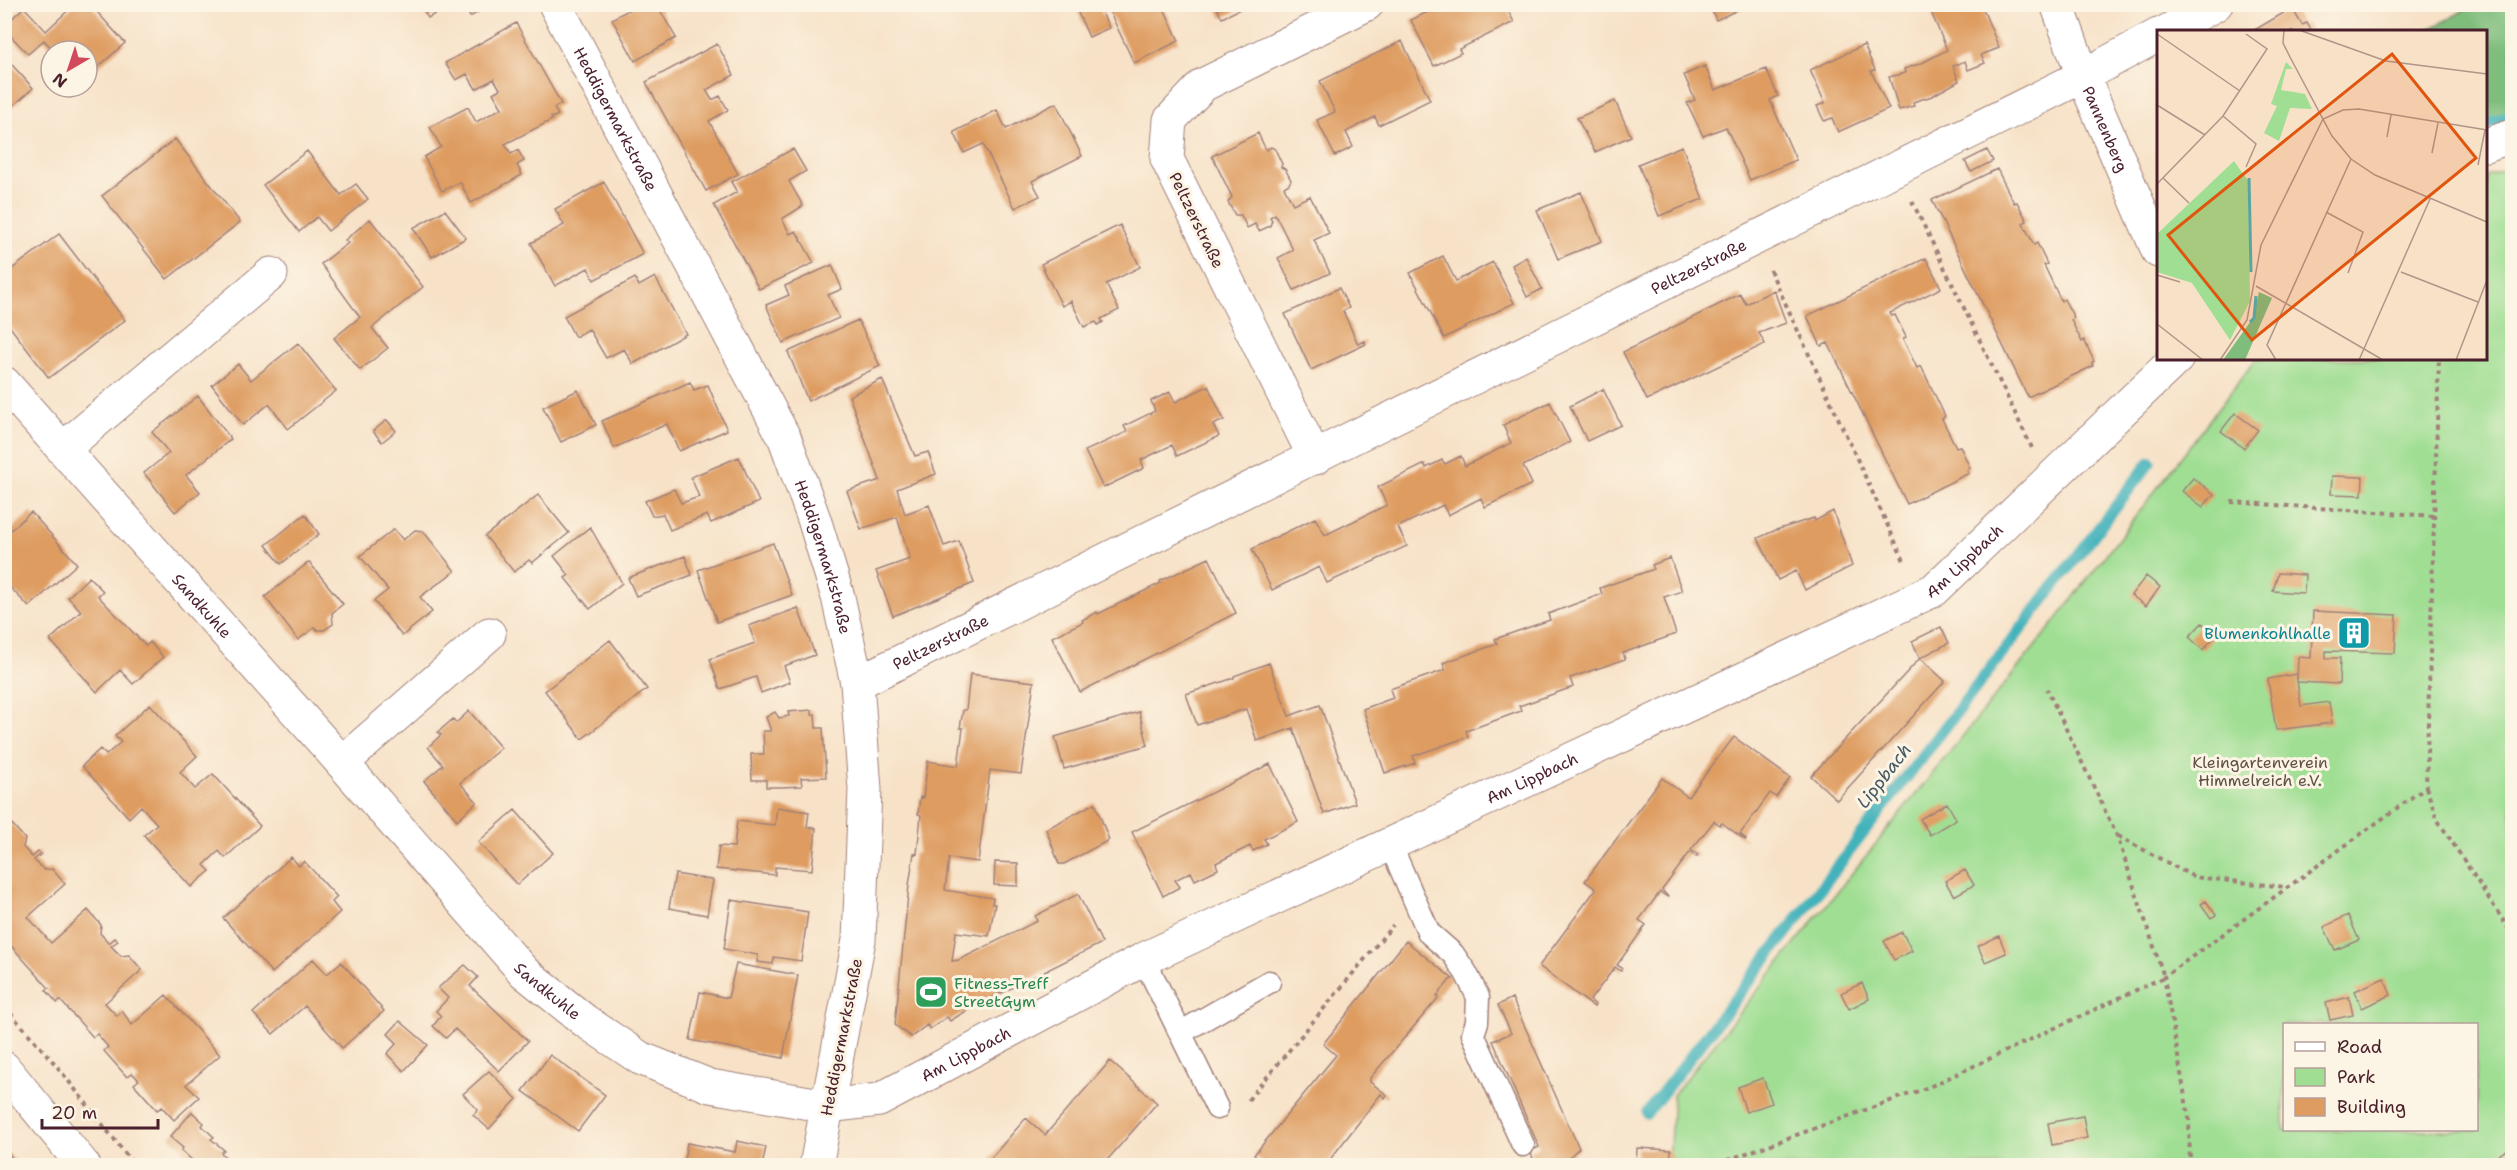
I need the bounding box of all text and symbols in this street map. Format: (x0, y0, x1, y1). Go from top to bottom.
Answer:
inset map (2157, 30, 2487, 360)
north arrow (39, 39, 99, 99)
street label: Heddigermarkstraße (569, 43, 662, 195)
text: N (48, 68, 71, 92)
street label: Pannenberg (2078, 83, 2133, 175)
street label: Peltzerstraße (1164, 169, 1229, 272)
street label: Peltzerstraße (1647, 234, 1750, 299)
street label: Heddigermarkstraße (790, 477, 856, 636)
street label: Am Lippbach (1923, 520, 2008, 603)
street label: Sandkuhle (167, 569, 236, 643)
street label: Peltzerstraße (889, 610, 992, 675)
building icon: Blumenkohlhalle (2336, 615, 2372, 651)
place label: Blumenkohlhalle (2204, 623, 2331, 644)
water label: Lippbach (1851, 738, 1917, 814)
street label: Am Lippbach (1483, 748, 1581, 809)
park label: Kleingartenverein Himmelreich e.V. (2192, 752, 2328, 791)
street label: Heddigermarkstraße (816, 956, 867, 1118)
street label: Sandkuhle (509, 958, 585, 1025)
place label: Fitness-Treff StreetGym (954, 973, 1049, 1012)
sports icon: Fitness-Treff StreetGym (913, 974, 949, 1010)
street label: Am Lippbach (918, 1022, 1015, 1087)
legend (2283, 1023, 2478, 1131)
text: Road (2337, 1035, 2382, 1059)
text: Park (2337, 1065, 2376, 1089)
scale bar (42, 1092, 158, 1130)
text: Building (2337, 1095, 2406, 1119)
text: 20 m (51, 1101, 97, 1125)

